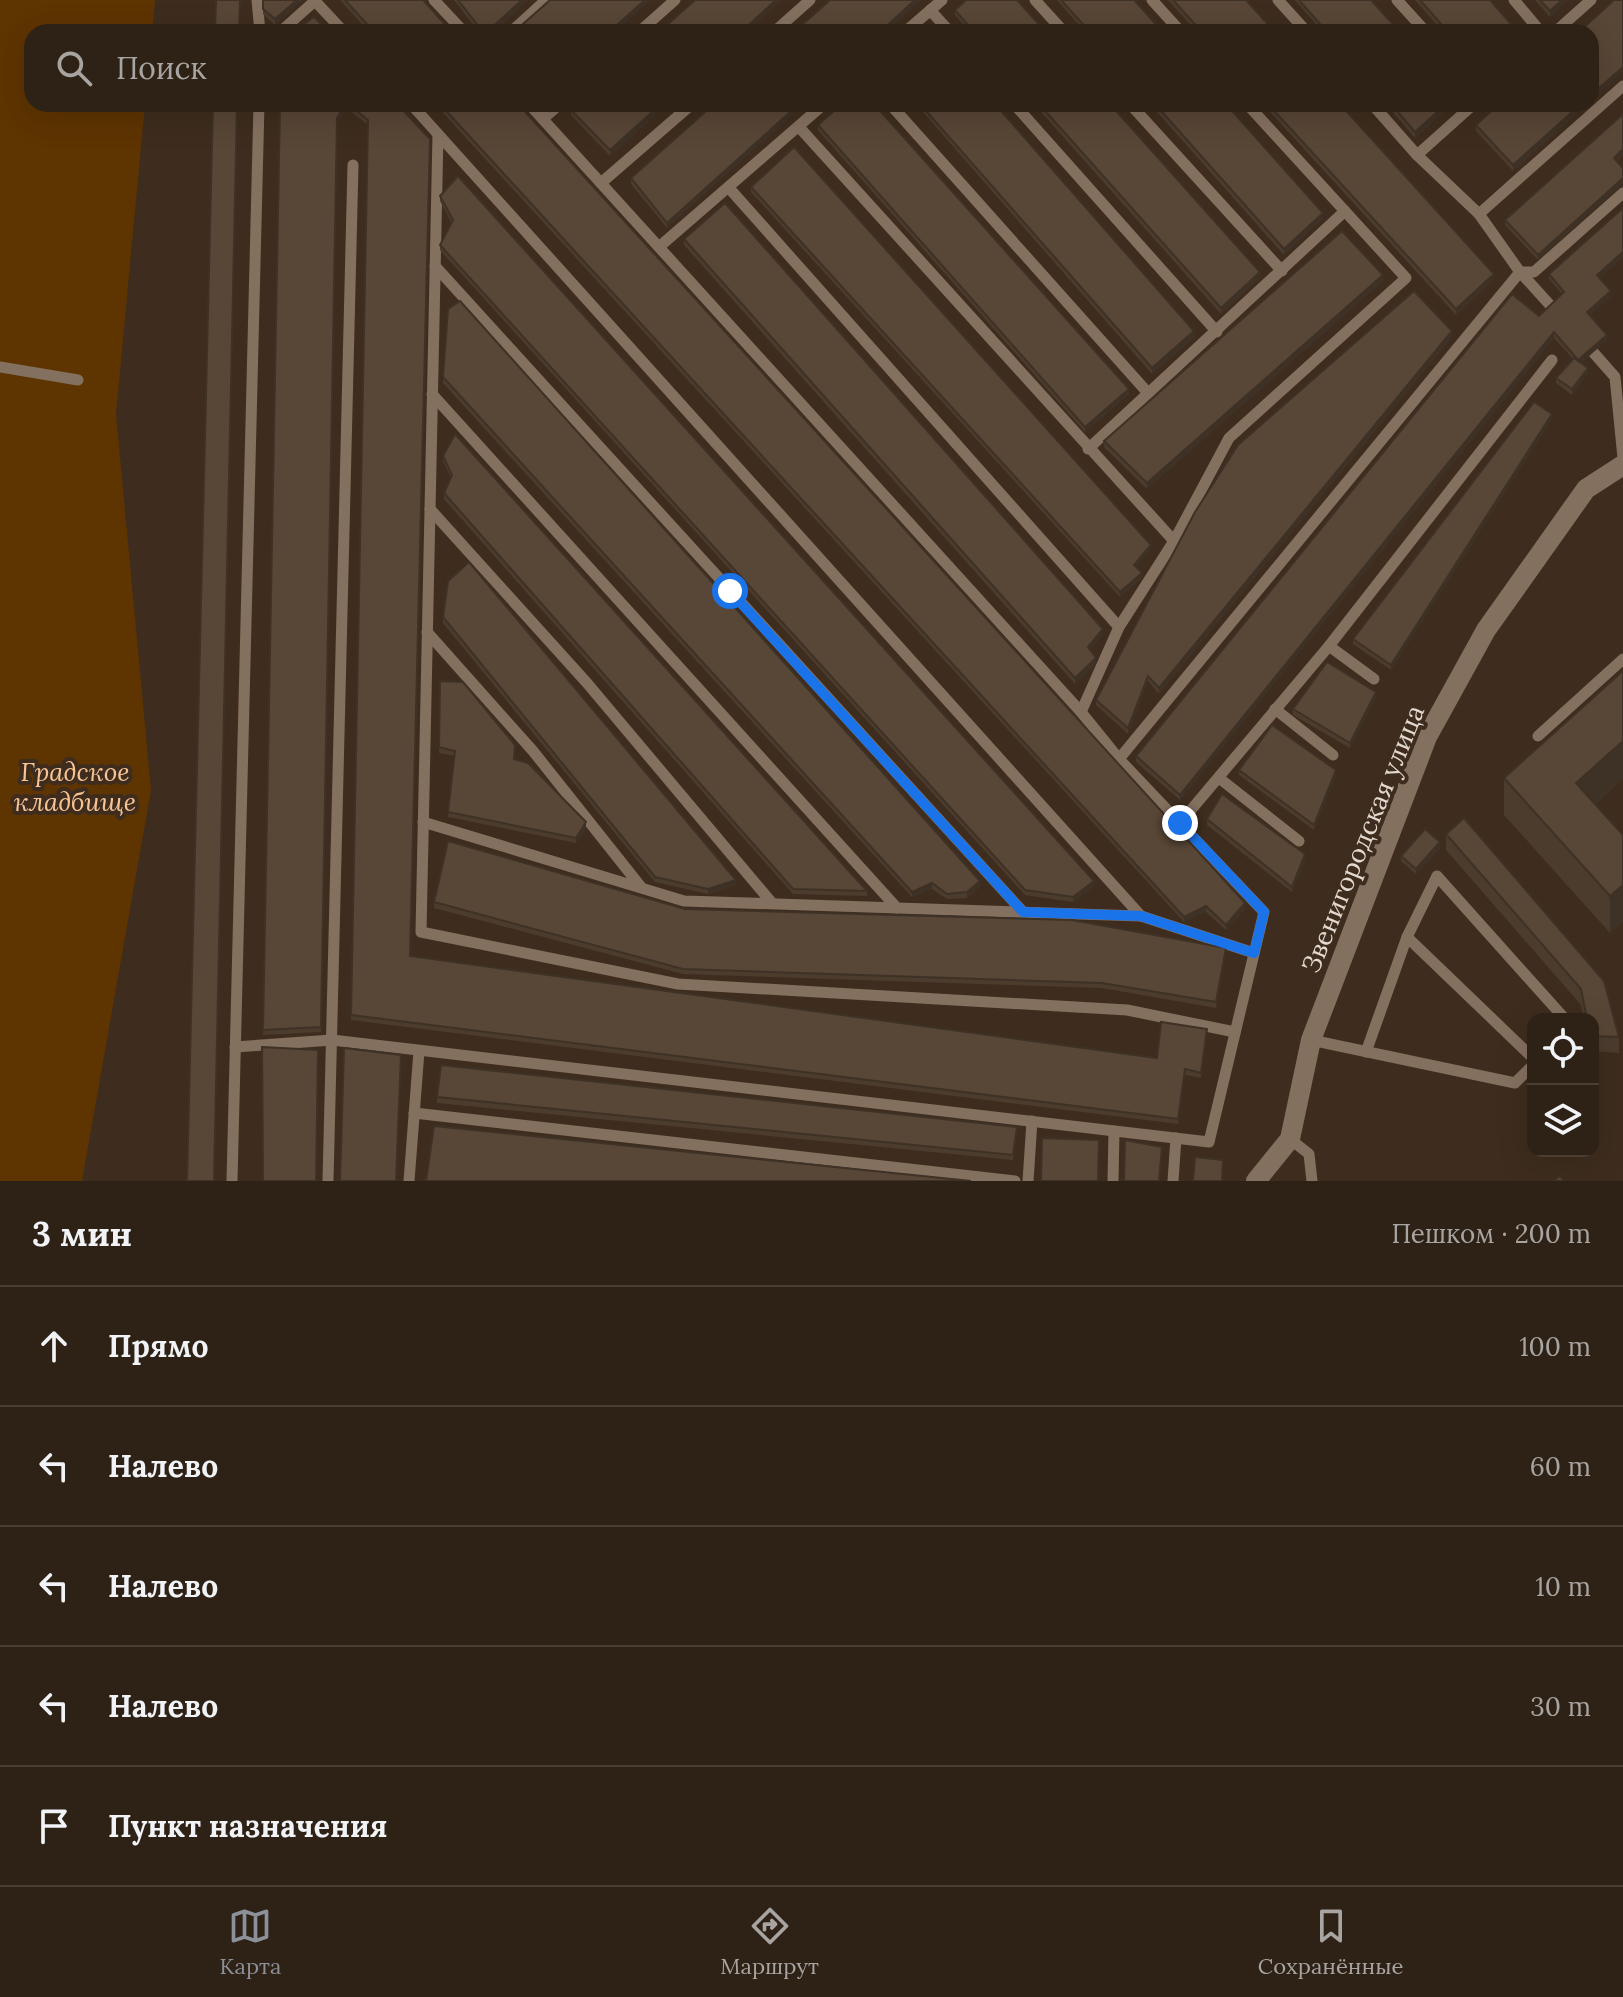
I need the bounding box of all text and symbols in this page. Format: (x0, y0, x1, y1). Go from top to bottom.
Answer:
search box (24, 24, 1599, 112)
icon: search (52, 46, 96, 90)
text: Поиск (116, 49, 207, 87)
route start (712, 573, 748, 609)
street label: Звенигородская улица (1294, 700, 1431, 977)
park label: Градское кладбище (14, 755, 136, 818)
route end (1162, 805, 1198, 841)
map controls (1527, 1013, 1599, 1157)
button: locate (1527, 1013, 1599, 1085)
button: layers (1527, 1085, 1599, 1157)
text: 3 мин (32, 1212, 132, 1255)
text: Пешком · 200 m (1391, 1217, 1591, 1250)
icon: ahead (32, 1324, 76, 1368)
text: Прямо (108, 1327, 209, 1365)
text: 100 m (1519, 1330, 1591, 1363)
icon: left (32, 1444, 76, 1488)
text: Налево (108, 1447, 218, 1485)
text: 60 m (1530, 1450, 1591, 1483)
icon: left (32, 1564, 76, 1608)
text: Налево (108, 1567, 218, 1605)
text: 10 m (1535, 1570, 1591, 1603)
icon: left (32, 1684, 76, 1728)
text: Налево (108, 1687, 218, 1725)
text: 30 m (1530, 1690, 1591, 1723)
icon: arrive (32, 1804, 76, 1848)
text: Пункт назначения (108, 1807, 387, 1845)
tab: Карта (220, 1904, 281, 1980)
tab: Маршрут (720, 1904, 819, 1980)
tab: Сохранённые (1258, 1904, 1403, 1980)

